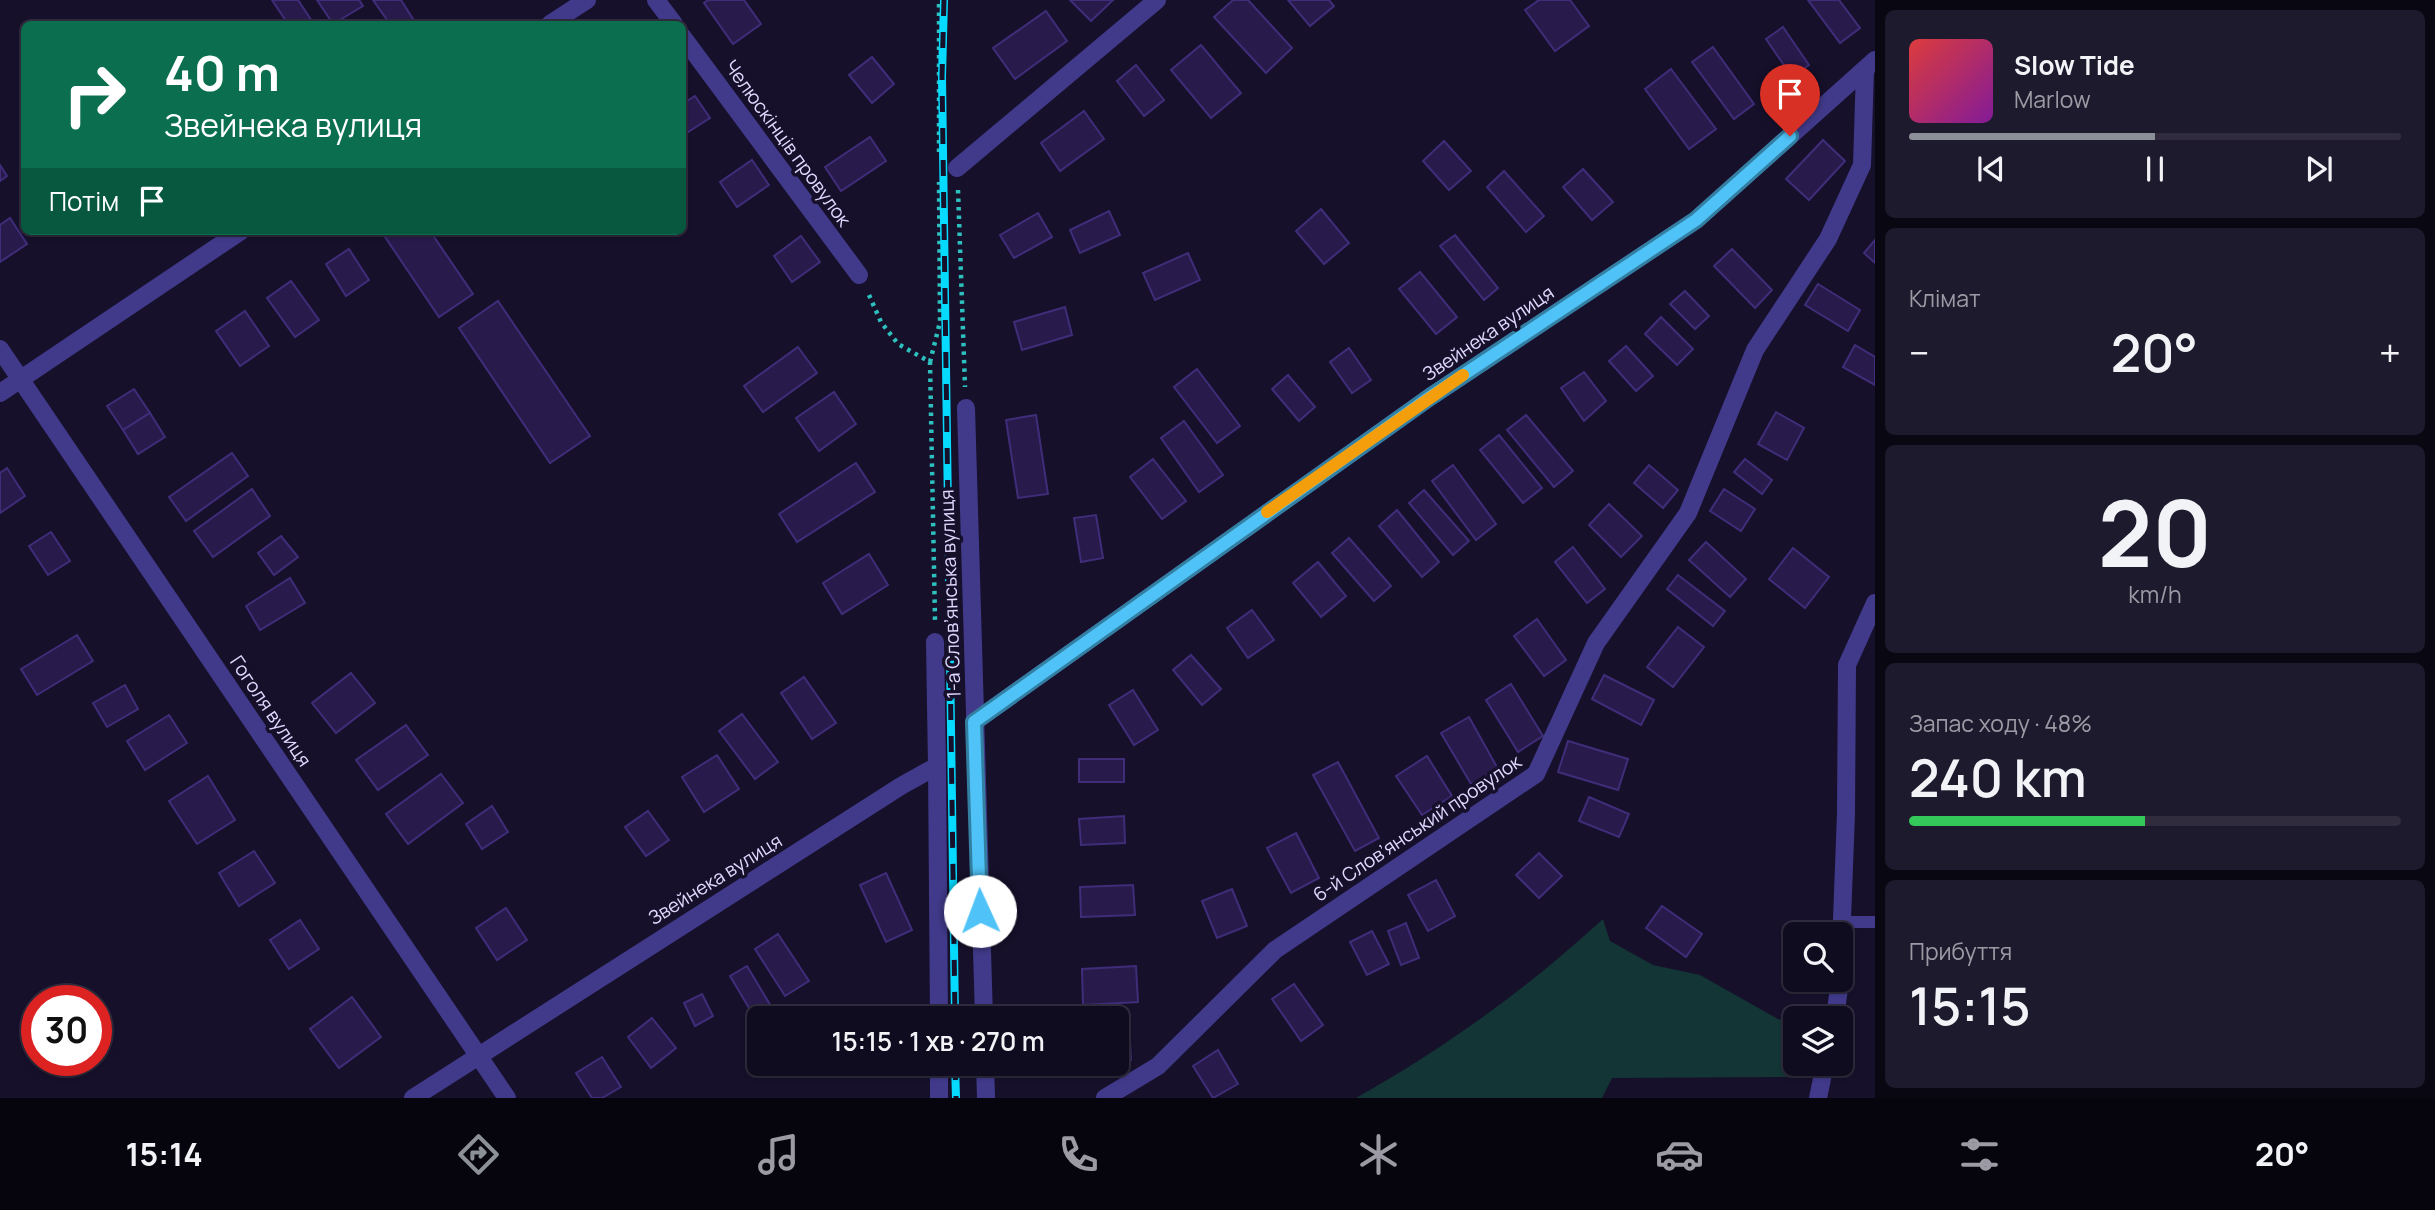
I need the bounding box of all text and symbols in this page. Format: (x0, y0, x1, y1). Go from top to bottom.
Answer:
text: 40 m (164, 39, 280, 106)
text: Slow Tide (2014, 47, 2135, 83)
icon: right (49, 49, 140, 140)
street label: Челюскінців провулок (719, 55, 858, 232)
pin (1760, 64, 1820, 136)
icon: arrive (1771, 75, 1809, 113)
text: Marlow (2014, 83, 2091, 115)
text: Звейнека вулиця (164, 103, 422, 147)
icon: previous (1972, 150, 2010, 188)
icon: pause (2136, 150, 2174, 188)
icon: next (2300, 150, 2338, 188)
icon: arrive (133, 182, 171, 220)
text: Потім (49, 183, 119, 219)
street label: Звейнека вулиця (1417, 279, 1559, 387)
text: Клімат (1909, 282, 1981, 314)
text: 20° (2111, 317, 2198, 388)
text: − (1909, 326, 1930, 378)
text: + (2379, 326, 2401, 378)
text: 20 (2098, 470, 2212, 594)
street label: 1-а Слов’янська вулиця (933, 489, 967, 699)
text: km/h (2128, 578, 2182, 610)
street label: Гоголя вулиця (224, 650, 318, 772)
text: Запас ходу · 48% (1909, 707, 2092, 739)
text: 240 km (1909, 742, 2087, 813)
street label: 6-й Слов’янський провулок (1308, 748, 1527, 908)
street label: Звейнека вулиця (643, 827, 787, 931)
position arrow (943, 874, 1017, 948)
map controls (1783, 922, 1853, 1076)
button: search (1783, 922, 1853, 992)
text: Прибуття (1909, 935, 2012, 967)
text: 15:15 (1909, 970, 2031, 1041)
speed limit sign: 30 (21, 985, 112, 1076)
button: layers (1783, 1006, 1853, 1076)
text: 15:15 · 1 хв · 270 m (831, 1023, 1045, 1059)
icon: directions (454, 1130, 503, 1179)
icon: music (754, 1130, 803, 1179)
icon: phone (1054, 1130, 1103, 1179)
icon: climate (1354, 1130, 1403, 1179)
icon: car (1655, 1130, 1704, 1179)
icon: filters (1955, 1130, 2004, 1179)
text: 15:14 (126, 1132, 203, 1176)
text: 20° (2255, 1132, 2309, 1176)

